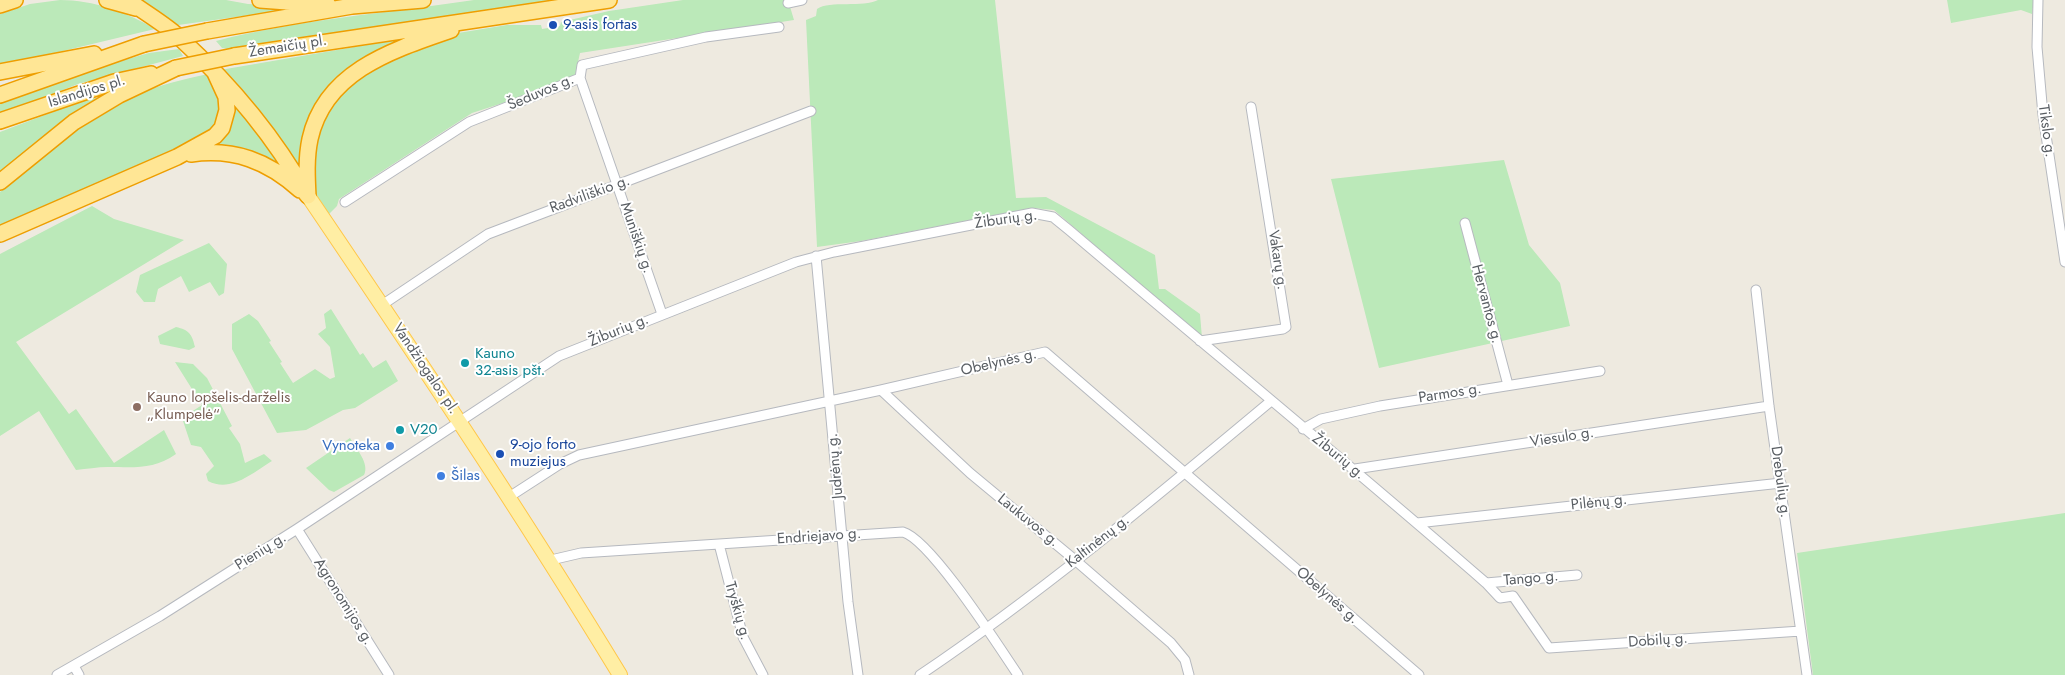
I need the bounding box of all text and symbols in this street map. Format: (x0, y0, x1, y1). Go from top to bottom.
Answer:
place label: 9-asis fortas (563, 16, 637, 34)
marker: 9-asis fortas (547, 19, 559, 31)
street label: Žemaičių pl. (248, 32, 328, 62)
street label: Šeduvos g. (505, 71, 577, 115)
street label: Islandijos pl. (46, 72, 128, 112)
street label: Tikslo g. (2033, 104, 2059, 158)
street label: Radviliškio g. (547, 172, 633, 218)
street label: Muniškių g. (615, 200, 657, 276)
street label: Žiburių g. (974, 207, 1038, 233)
street label: Vakarų g. (1263, 229, 1291, 291)
street label: Hervantos g. (1467, 262, 1505, 346)
street label: Žiburių g. (586, 311, 652, 351)
street label: Vandžiogalos pl. (388, 320, 462, 418)
place label: Kauno 32-asis pšt. (475, 345, 545, 380)
street label: Obelynės g. (959, 346, 1039, 380)
marker: Kauno 32-asis pšt. (459, 357, 471, 369)
street label: Parmos g. (1417, 380, 1483, 408)
place label: Kauno lopšelis-darželis „Klumpelė“ (147, 389, 290, 424)
marker: Kauno lopšelis-darželis „Klumpelė“ (131, 401, 143, 413)
place label: V20 (410, 421, 437, 439)
marker: V20 (394, 424, 406, 436)
street label: Viesulo g. (1529, 424, 1595, 452)
street label: Žiburių g. (1308, 430, 1368, 484)
street label: Judrėnų g. (824, 432, 848, 500)
place label: 9-ojo forto muziejus (510, 436, 576, 471)
place label: Vynoteka (322, 437, 380, 455)
marker: Vynoteka (384, 440, 396, 452)
street label: Drebulių g. (1766, 445, 1794, 519)
marker: 9-ojo forto muziejus (494, 448, 506, 460)
place label: Šilas (451, 467, 480, 485)
marker: Šilas (435, 470, 447, 482)
street label: Laukuvos g. (993, 491, 1063, 551)
street label: Pilėnų g. (1570, 491, 1628, 515)
street label: Kaltinėnų g. (1063, 512, 1133, 572)
street label: Endriejavo g. (776, 525, 862, 549)
street label: Pienių g. (232, 529, 290, 575)
street label: Agronomijos g. (309, 555, 377, 649)
street label: Obelynės g. (1292, 564, 1362, 628)
street label: Tango g. (1503, 568, 1559, 590)
street label: Tryškių g. (720, 580, 754, 642)
street label: Dobilų g. (1628, 630, 1688, 652)

